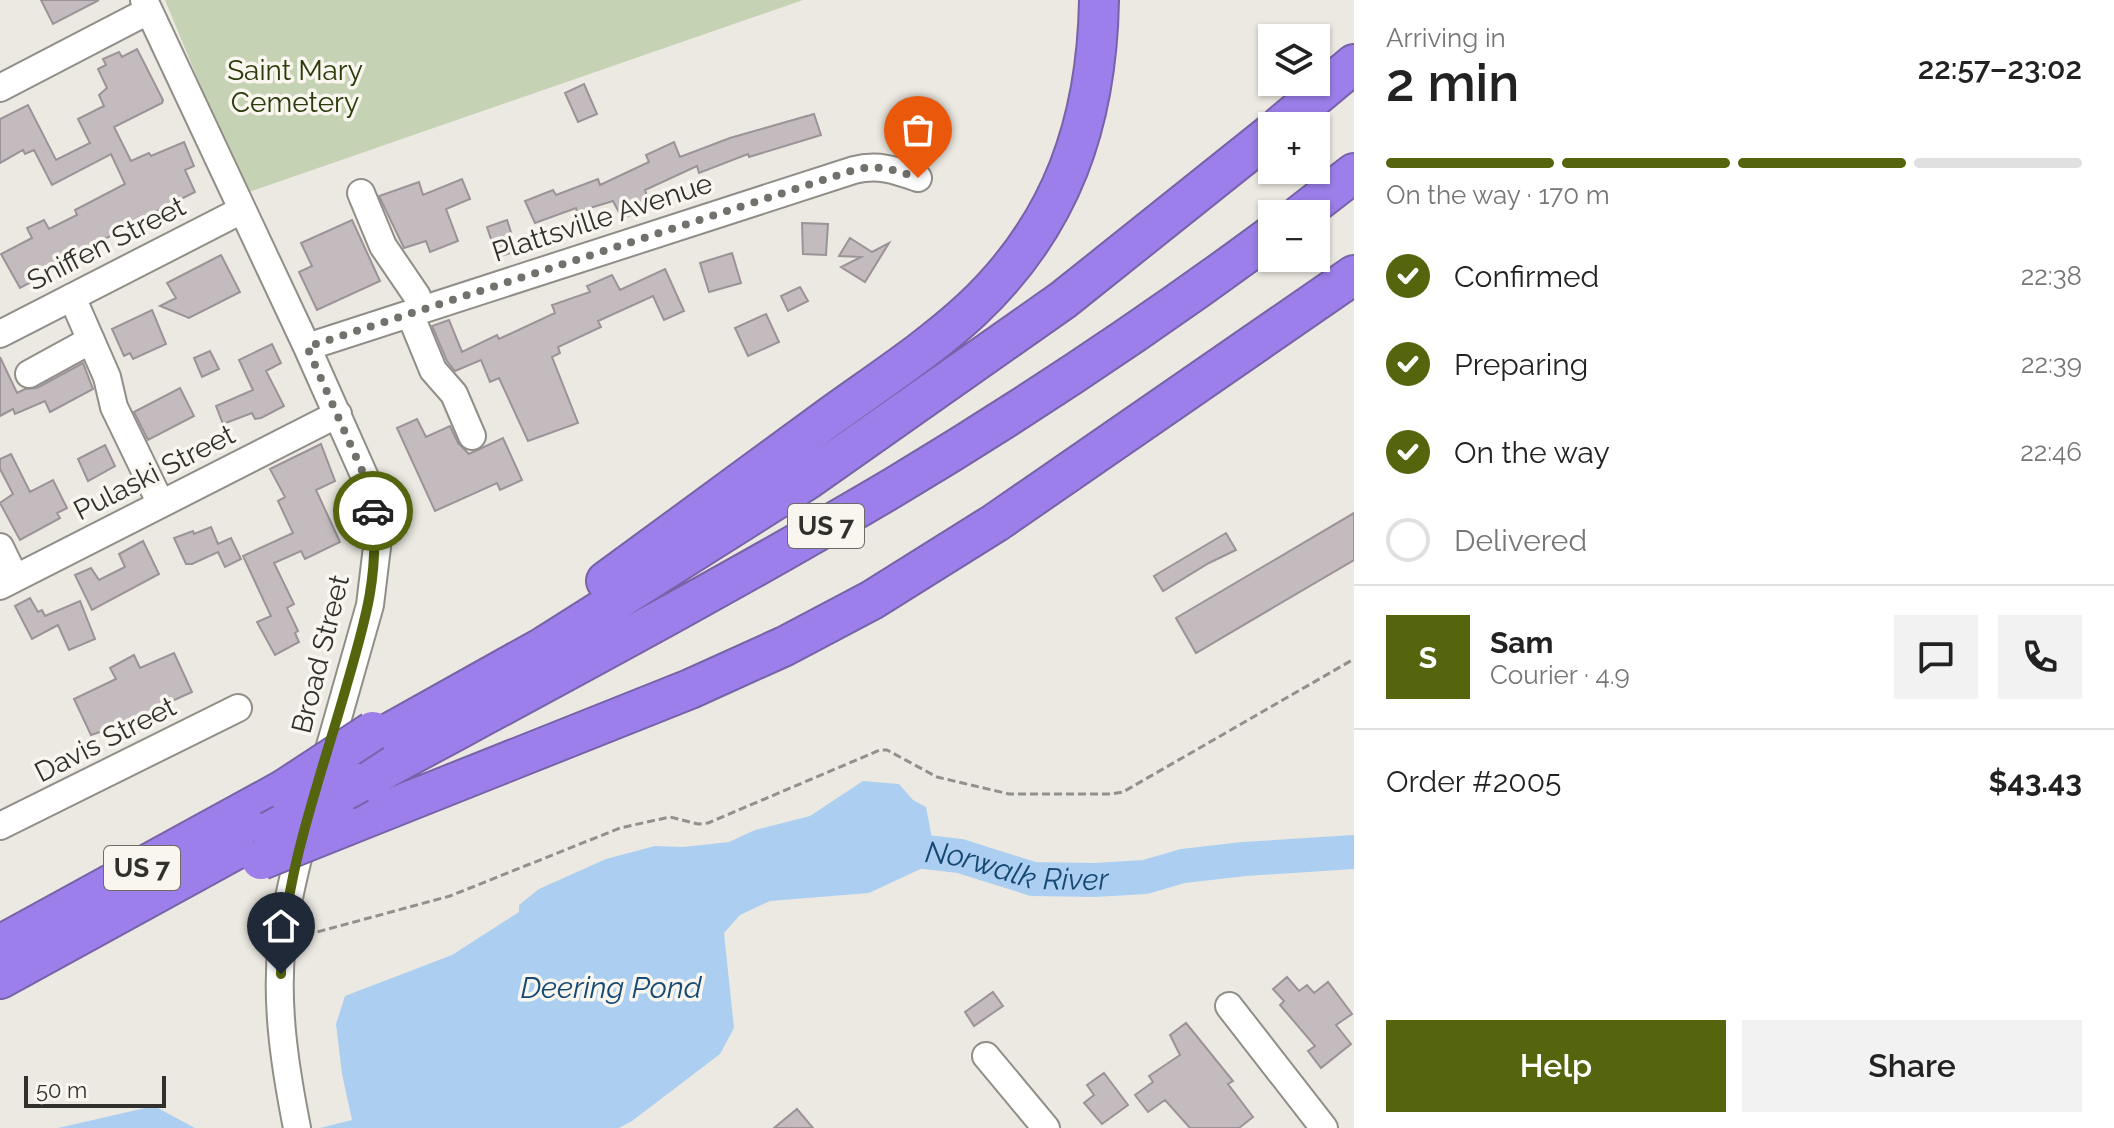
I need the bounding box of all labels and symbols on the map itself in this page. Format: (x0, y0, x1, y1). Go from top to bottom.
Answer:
park label: Saint Mary Cemetery (227, 54, 363, 119)
pin (884, 96, 952, 178)
street label: Plattsville Avenue (488, 166, 716, 269)
street label: Sniffen Street (22, 189, 191, 297)
street label: Pulaski Street (68, 417, 241, 527)
courier (333, 471, 413, 551)
road number: US 7 (788, 504, 864, 548)
street label: Broad Street (285, 571, 356, 737)
street label: Davis Street (29, 689, 182, 789)
water label: Norwalk River (923, 834, 1111, 897)
road number: US 7 (104, 846, 180, 890)
pin (247, 892, 315, 974)
water label: Deering Pond (520, 970, 703, 1005)
scale bar (24, 1072, 166, 1108)

